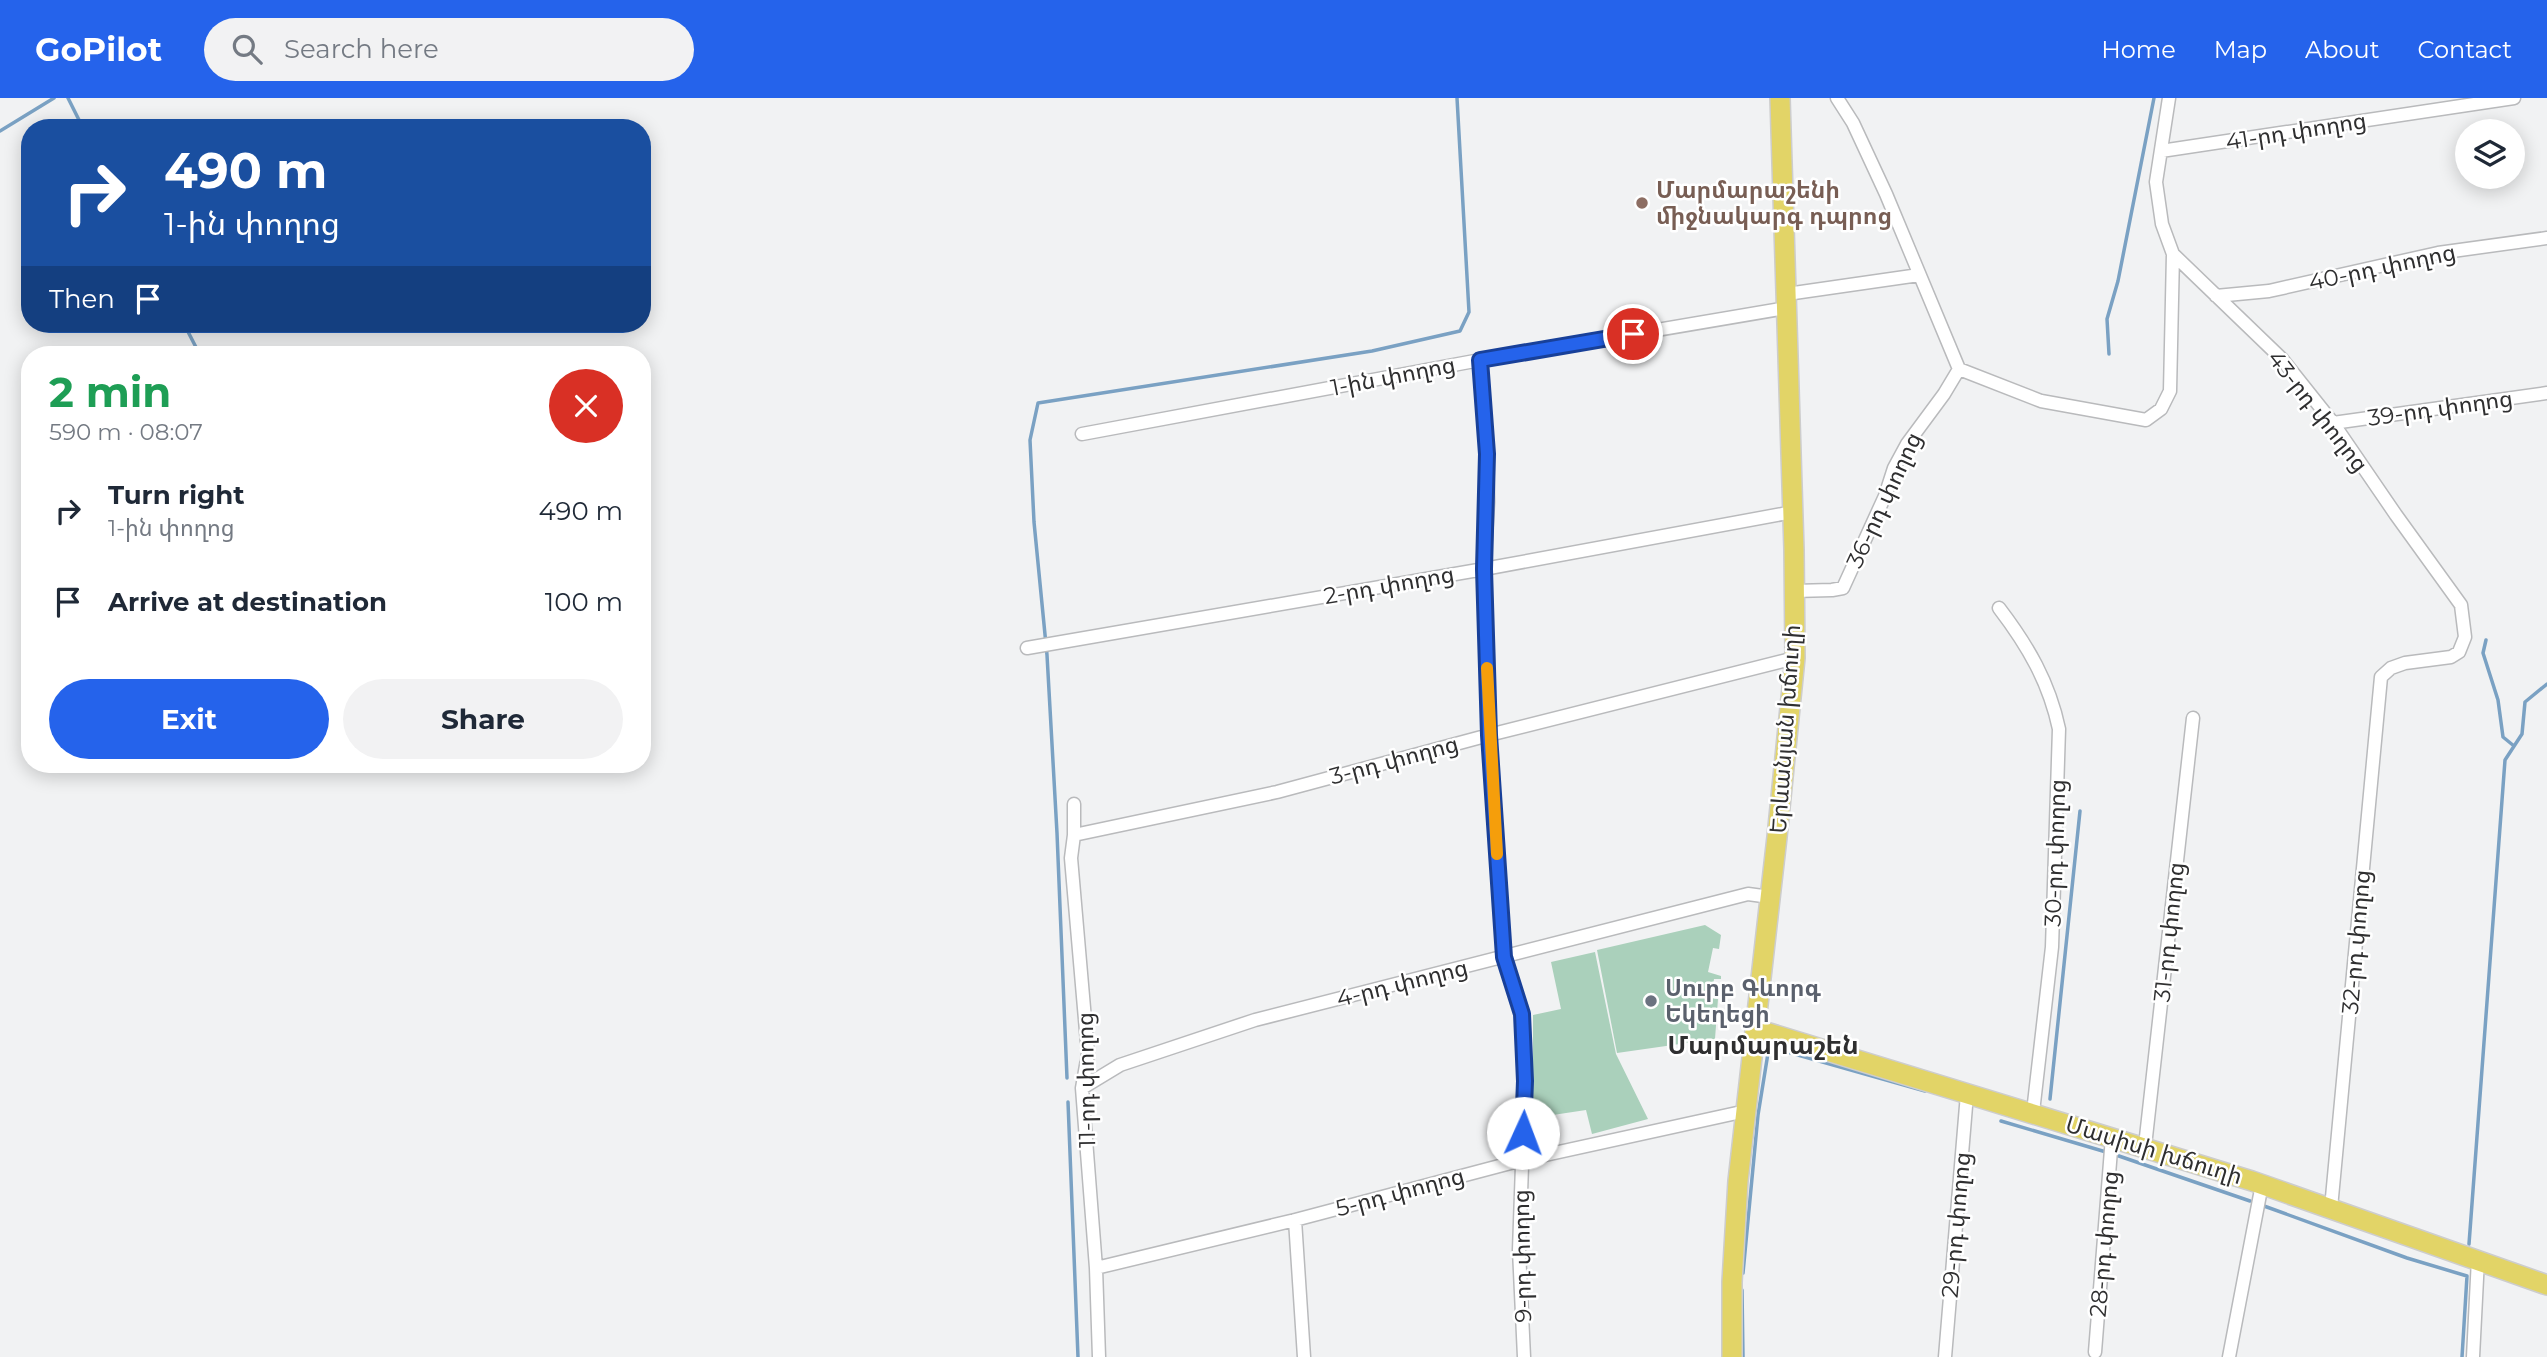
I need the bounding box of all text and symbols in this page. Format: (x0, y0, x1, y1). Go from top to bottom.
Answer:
search box (204, 18, 694, 81)
text: GoPilot (35, 29, 162, 69)
icon: search (228, 30, 266, 68)
text: Search here (284, 33, 439, 65)
text: Home (2101, 35, 2176, 64)
text: Map (2214, 35, 2267, 64)
text: About (2305, 35, 2379, 64)
text: Contact (2417, 35, 2512, 64)
street label: 41-րդ փողոց (2224, 106, 2368, 156)
map controls (2455, 119, 2525, 189)
button: layers (2455, 119, 2525, 189)
text: 490 m (164, 141, 327, 200)
icon: right (49, 147, 140, 238)
place label: Մարմարաշենի միջնակարգ դպրոց (1656, 176, 1892, 230)
marker: Մարմարաշենի միջնակարգ դպրոց (1634, 195, 1650, 211)
text: 1-ին փողոց (164, 204, 340, 243)
street label: 40-րդ փողոց (2306, 238, 2458, 296)
icon: arrive (129, 280, 167, 318)
text: Then (49, 283, 115, 315)
pin (1603, 304, 1663, 364)
icon: arrive (1614, 315, 1652, 353)
street label: 43-րդ փողոց (2262, 344, 2374, 478)
street label: 1-ին փողոց (1328, 350, 1458, 402)
text: 2 min (49, 366, 171, 418)
button: close (549, 369, 623, 443)
street label: 39-րդ փողոց (2366, 384, 2514, 432)
text: 590 m · 08:07 (49, 418, 203, 446)
street label: 36-րդ փողոց (1840, 428, 1928, 572)
text: Turn right (108, 479, 244, 511)
icon: right (49, 492, 87, 530)
text: 490 m (539, 495, 623, 527)
text: 1-ին փողոց (108, 514, 234, 542)
street label: 2-րդ փողոց (1322, 560, 1456, 610)
icon: arrive (49, 583, 87, 621)
text: Arrive at destination (108, 586, 387, 618)
text: 100 m (545, 586, 623, 618)
street label: Երևանյան խճուղի (1764, 624, 1806, 834)
button: Exit (49, 679, 329, 759)
button: Share (343, 679, 623, 759)
street label: 3-րդ փողոց (1327, 729, 1461, 791)
street label: 30-րդ փողոց (2038, 779, 2072, 927)
street label: 31-րդ փողոց (2148, 861, 2190, 1003)
street label: 32-րդ փողոց (2336, 869, 2376, 1015)
street label: 4-րդ փողոց (1333, 953, 1471, 1013)
place label: Սուրբ Գևորգ Եկեղեցի (1665, 974, 1821, 1028)
marker: Սուրբ Գևորգ Եկեղեցի (1643, 993, 1659, 1009)
street label: 11-րդ փողոց (1071, 1012, 1101, 1148)
district label: Մարմարաշեն (1667, 1029, 1859, 1061)
position arrow (1486, 1096, 1560, 1170)
street label: Մասիսի խճուղի (2062, 1110, 2246, 1190)
street label: 29-րդ փողոց (1936, 1151, 1976, 1299)
street label: 5-րդ փողոց (1333, 1161, 1467, 1223)
street label: 28-րդ փողոց (2084, 1170, 2124, 1318)
street label: 9-րդ փողոց (1507, 1189, 1537, 1323)

